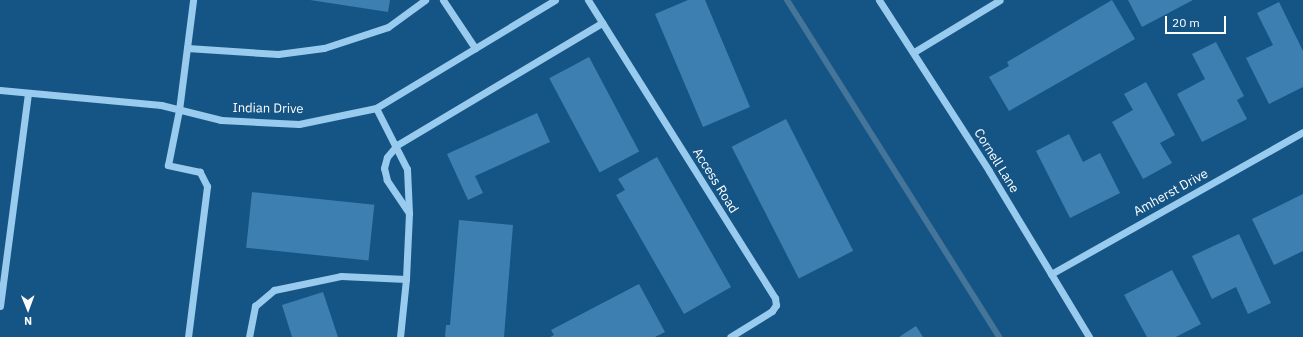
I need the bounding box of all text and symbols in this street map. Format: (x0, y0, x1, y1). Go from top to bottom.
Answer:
scale bar (1167, 8, 1228, 34)
text: 20 m (1172, 15, 1200, 30)
street label: Indian Drive (232, 101, 304, 117)
street label: Cornell Lane (970, 126, 1022, 196)
street label: Access Road (689, 146, 741, 216)
street label: Amherst Drive (1131, 166, 1211, 220)
north arrow (8, 289, 48, 329)
text: N (24, 314, 32, 328)

